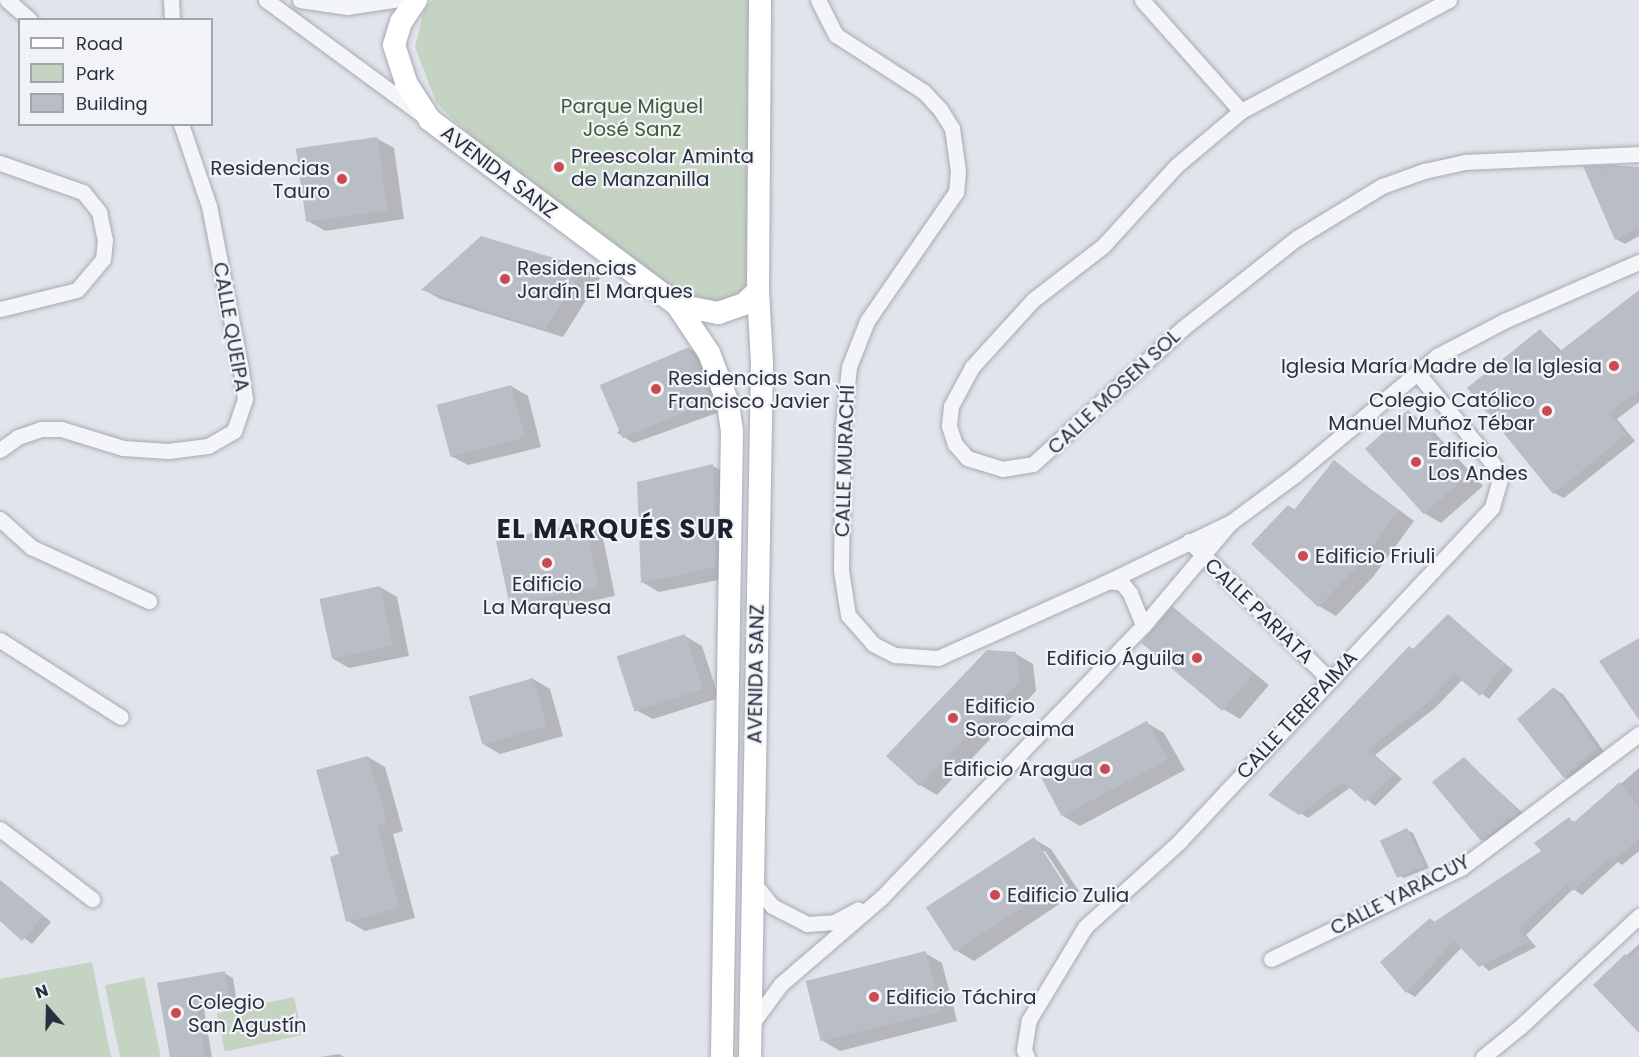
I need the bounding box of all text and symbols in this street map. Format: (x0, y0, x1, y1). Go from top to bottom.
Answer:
legend (18, 18, 213, 126)
text: Road (76, 31, 123, 56)
text: Park (76, 61, 115, 86)
text: Building (76, 91, 148, 116)
park label: Parque Miguel José Sanz (561, 94, 703, 141)
street label: AVENIDA SANZ (436, 120, 562, 224)
place label: Preescolar Aminta de Manzanilla (571, 144, 754, 191)
place label: Residencias Tauro (210, 156, 330, 203)
marker: Preescolar Aminta de Manzanilla (552, 160, 566, 174)
marker: Residencias Tauro (335, 172, 349, 186)
place label: Residencias Jardín El Marques (517, 256, 693, 303)
street label: CALLE QUEIPA (208, 260, 254, 394)
marker: Residencias Jardín El Marques (498, 272, 512, 286)
street label: CALLE MOSEN SOL (1043, 324, 1185, 460)
place label: Iglesia María Madre de la Iglesia (1281, 354, 1602, 378)
marker: Iglesia María Madre de la Iglesia (1607, 359, 1621, 373)
place label: Residencias San Francisco Javier (668, 366, 831, 413)
marker: Residencias San Francisco Javier (649, 382, 663, 396)
street label: CALLE MURACHÍ (830, 384, 860, 538)
place label: Colegio Católico Manuel Muñoz Tébar (1328, 388, 1535, 435)
marker: Colegio Católico Manuel Muñoz Tébar (1540, 404, 1554, 418)
place label: Edificio Los Andes (1428, 438, 1528, 485)
marker: Edificio Los Andes (1409, 455, 1423, 469)
district label: EL MARQUÉS SUR (497, 514, 735, 546)
place label: Edificio Friuli (1315, 544, 1435, 568)
marker: Edificio Friuli (1296, 549, 1310, 563)
street label: CALLE PARIATA (1200, 553, 1318, 669)
marker: Edificio La Marquesa (540, 556, 554, 570)
place label: Edificio La Marquesa (483, 572, 611, 619)
street label: AVENIDA SANZ (743, 604, 769, 744)
place label: Edificio Águila (1046, 646, 1185, 670)
street label: CALLE TEREPAIMA (1232, 646, 1362, 784)
marker: Edificio Águila (1190, 651, 1204, 665)
place label: Edificio Sorocaima (965, 694, 1074, 741)
marker: Edificio Sorocaima (946, 711, 960, 725)
place label: Edificio Aragua (943, 757, 1093, 781)
marker: Edificio Aragua (1098, 762, 1112, 776)
street label: CALLE YARACUY (1326, 850, 1474, 940)
place label: Edificio Zulia (1007, 883, 1129, 907)
marker: Edificio Zulia (988, 888, 1002, 902)
north arrow (18, 979, 78, 1039)
text: N (32, 979, 51, 1004)
place label: Edificio Táchira (886, 985, 1037, 1009)
place label: Colegio San Agustín (188, 990, 307, 1037)
marker: Edificio Táchira (867, 990, 881, 1004)
marker: Colegio San Agustín (169, 1006, 183, 1020)

